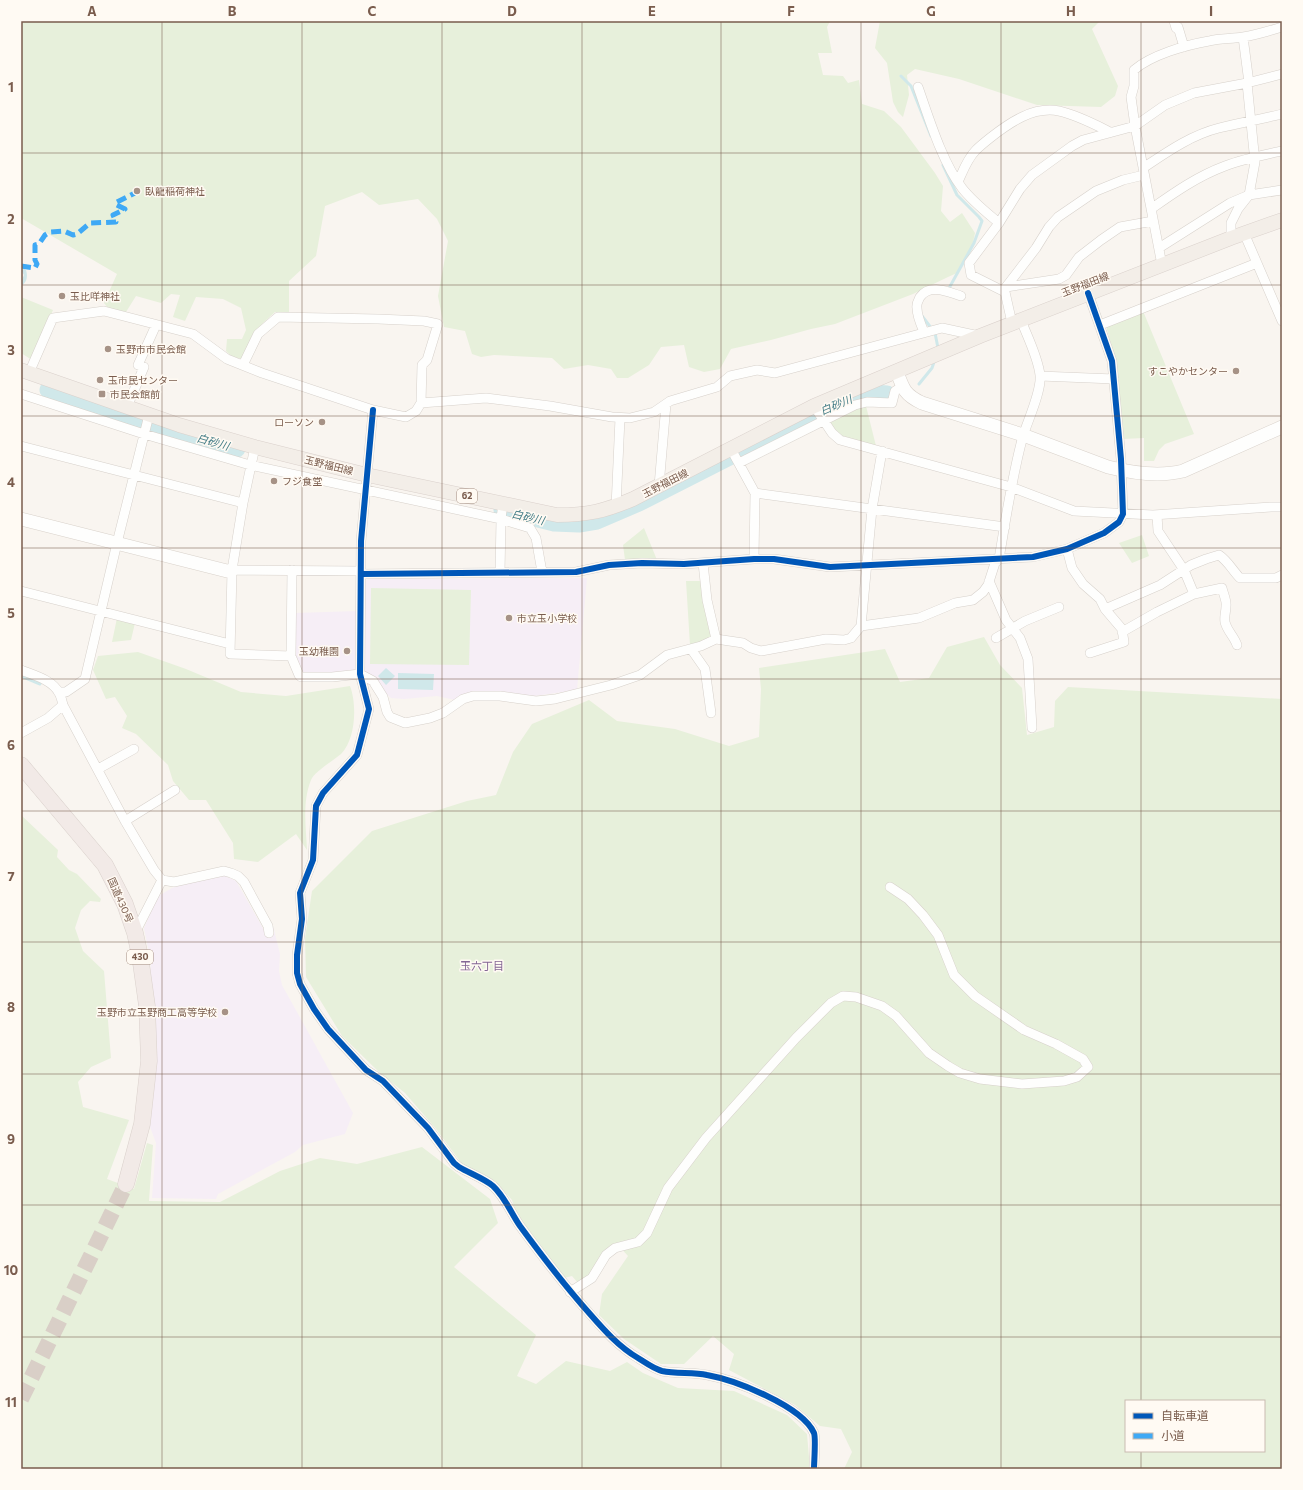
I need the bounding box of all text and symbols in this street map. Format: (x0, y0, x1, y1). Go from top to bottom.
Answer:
text: A (87, 3, 97, 19)
text: B (228, 3, 237, 19)
text: C (368, 3, 377, 19)
text: D (507, 3, 517, 19)
text: E (648, 3, 656, 19)
text: F (787, 3, 795, 19)
text: G (926, 3, 936, 19)
text: H (1066, 3, 1076, 19)
text: I (1209, 3, 1213, 19)
text: 1 (8, 79, 14, 95)
place label: 臥龍稲荷神社 (145, 185, 205, 197)
marker: 臥龍稲荷神社 (132, 186, 142, 196)
text: 2 (7, 211, 15, 227)
street label: 玉野福田線 (1060, 269, 1110, 299)
place label: 玉比咩神社 (70, 290, 120, 302)
marker: 玉比咩神社 (57, 291, 67, 301)
text: 3 (7, 342, 15, 358)
place label: 玉野市市民会館 (116, 343, 186, 355)
marker: 玉野市市民会館 (103, 344, 113, 354)
place label: すこやかセンター (1148, 365, 1228, 377)
marker: すこやかセンター (1231, 366, 1241, 376)
place label: 玉市民センター (108, 374, 178, 386)
marker: 玉市民センター (95, 375, 105, 385)
place label: 市民会館前 (110, 388, 160, 400)
marker: 市民会館前 (97, 389, 107, 399)
water label: 白砂川 (818, 392, 854, 417)
place label: ローソン (274, 416, 314, 428)
marker: ローソン (317, 417, 327, 427)
water label: 白砂川 (195, 431, 232, 453)
street label: 玉野福田線 (303, 453, 355, 477)
street label: 玉野福田線 (640, 466, 690, 500)
text: 4 (7, 474, 15, 490)
place label: フジ食堂 (282, 475, 322, 487)
marker: フジ食堂 (269, 476, 279, 486)
road number: 62 (457, 489, 477, 503)
water label: 白砂川 (511, 506, 547, 527)
text: 5 (7, 605, 15, 621)
place label: 市立玉小学校 (517, 612, 577, 624)
marker: 市立玉小学校 (504, 613, 514, 623)
place label: 玉幼稚園 (299, 645, 339, 657)
marker: 玉幼稚園 (342, 646, 352, 656)
text: 6 (7, 737, 15, 753)
text: 7 (7, 868, 15, 884)
street label: 国道430号 (106, 876, 136, 924)
road number: 430 (127, 950, 153, 964)
district label: 玉六丁目 (460, 959, 504, 972)
text: 8 (7, 999, 15, 1015)
place label: 玉野市立玉野商工高等学校 (97, 1006, 217, 1018)
marker: 玉野市立玉野商工高等学校 (220, 1007, 230, 1017)
text: 9 (7, 1131, 15, 1147)
text: 10 (4, 1262, 19, 1278)
text: 11 (5, 1394, 17, 1410)
legend (1125, 1400, 1265, 1452)
text: 自転車道 (1161, 1408, 1209, 1422)
text: 小道 (1161, 1428, 1185, 1442)

